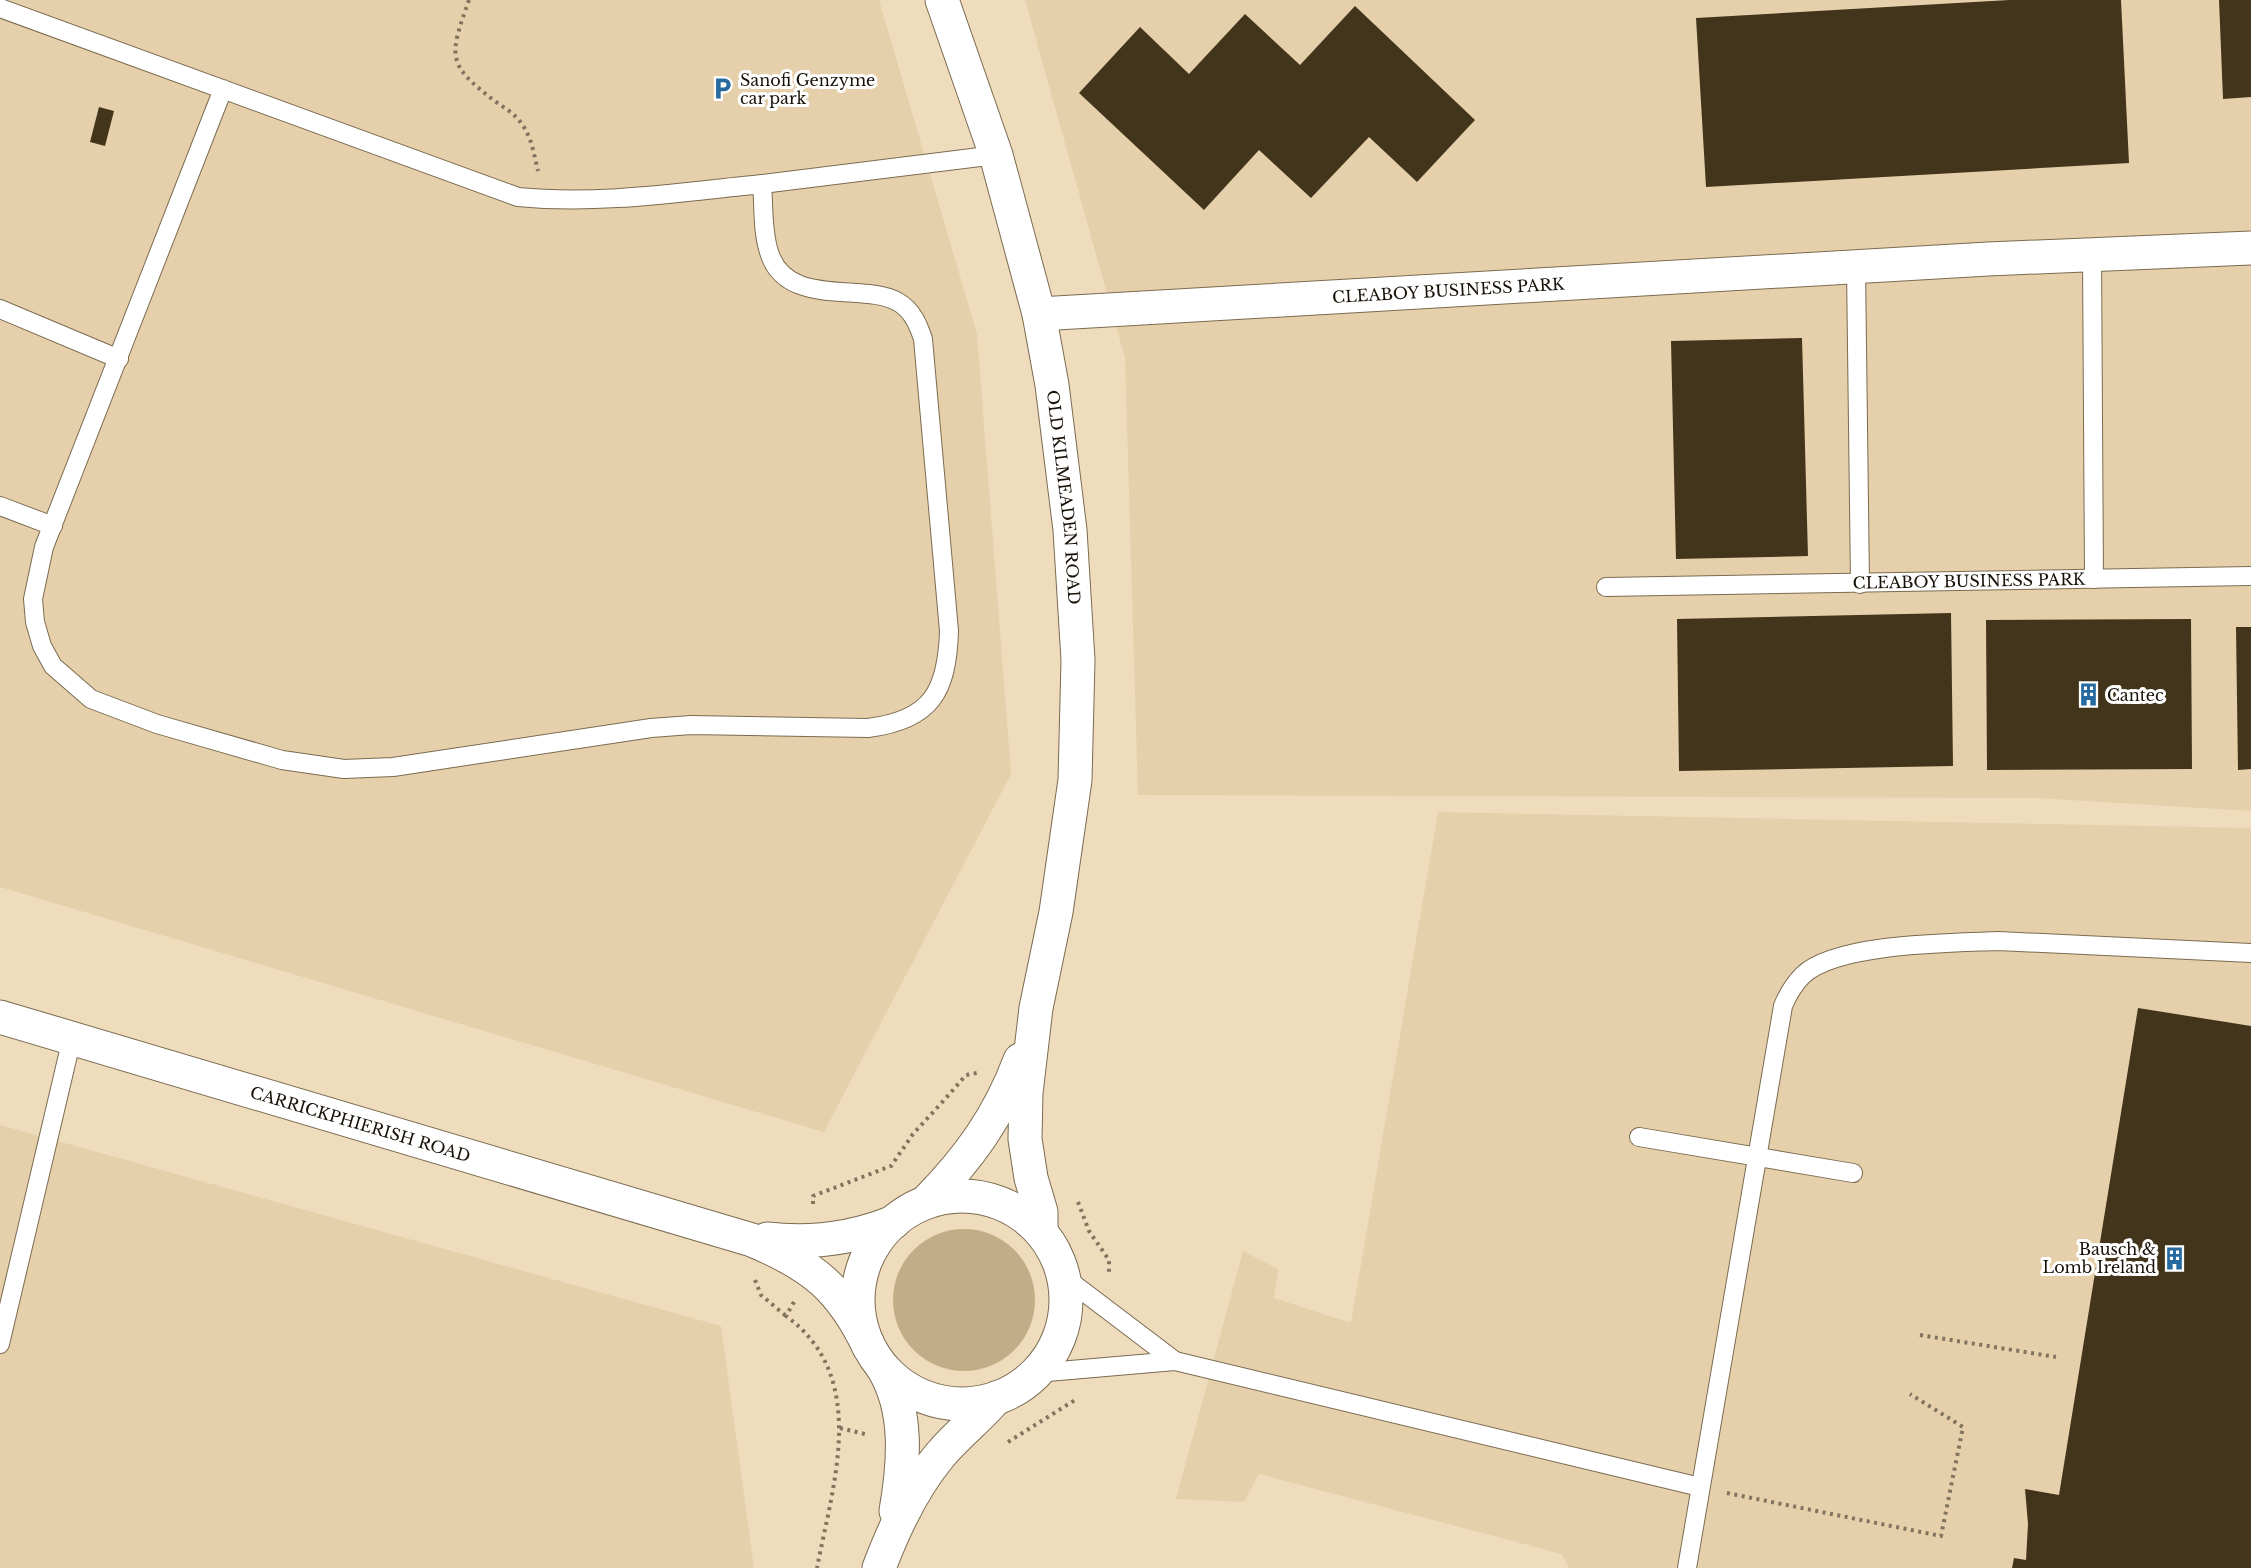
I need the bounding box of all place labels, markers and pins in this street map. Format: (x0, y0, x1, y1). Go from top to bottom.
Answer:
place label: Sanofi Genzyme car park (740, 70, 875, 108)
parking icon: Sanofi Genzyme car park (709, 76, 735, 102)
building icon: Cantec (2076, 682, 2102, 708)
place label: Cantec (2107, 685, 2164, 705)
place label: Bausch & Lomb Ireland (2043, 1239, 2156, 1277)
building icon: Bausch & Lomb Ireland (2161, 1245, 2187, 1271)

